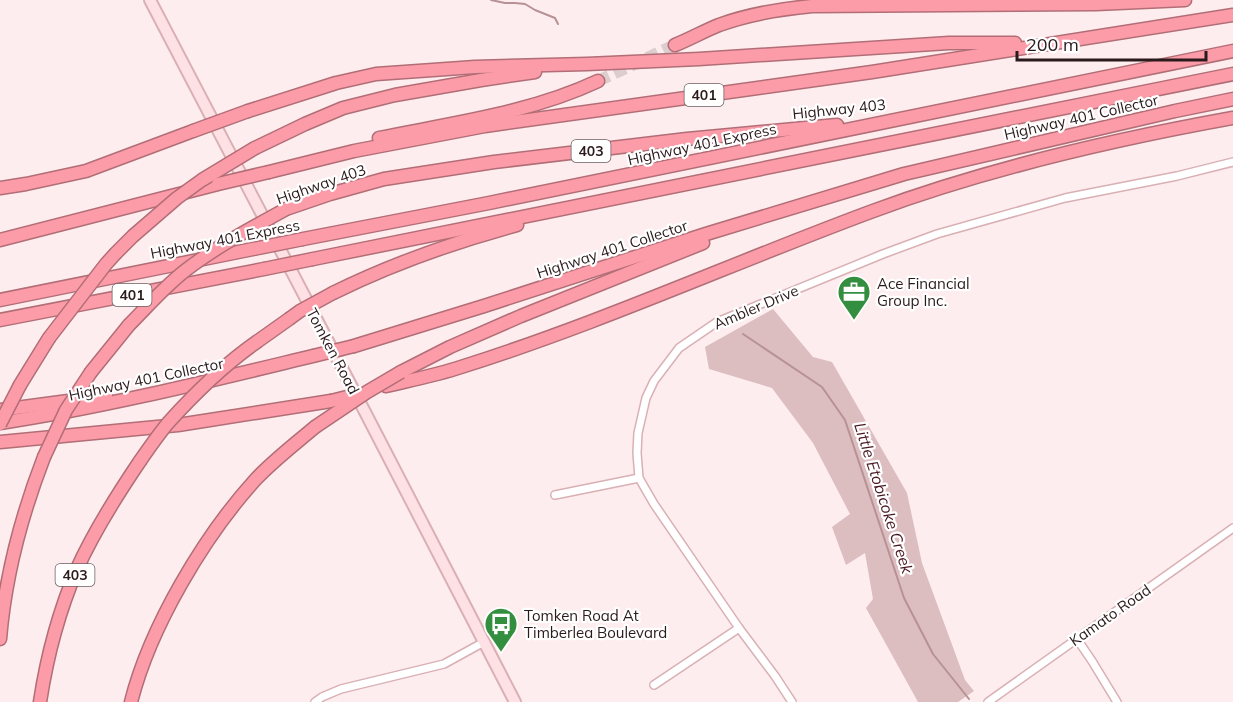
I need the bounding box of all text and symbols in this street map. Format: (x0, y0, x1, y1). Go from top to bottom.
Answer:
scale bar (1017, 24, 1206, 62)
text: 200 m (1026, 33, 1079, 56)
road number: 401 (684, 84, 724, 106)
street label: Highway 401 Collector (1002, 90, 1160, 144)
street label: Highway 403 (792, 95, 886, 123)
street label: Highway 401 Express (626, 119, 778, 169)
road number: 403 (572, 140, 610, 162)
street label: Highway 403 (274, 160, 368, 208)
street label: Highway 401 Express (149, 215, 301, 263)
street label: Highway 401 Collector (534, 215, 690, 282)
office icon: Ace Financial Group Inc. (836, 274, 872, 321)
place label: Ace Financial Group Inc. (877, 274, 969, 310)
street label: Ambler Drive (711, 281, 801, 333)
road number: 401 (112, 284, 152, 306)
street label: Tomken Road (302, 305, 364, 397)
street label: Highway 401 Collector (67, 353, 226, 405)
water label: Little Etobicoke Creek (850, 420, 918, 577)
road number: 403 (56, 564, 94, 586)
street label: Kamato Road (1066, 580, 1154, 650)
bus stop icon: Tomken Road At Timberlea Boulevard (483, 606, 519, 653)
place label: Tomken Road At Timberlea Boulevard (524, 606, 667, 642)

